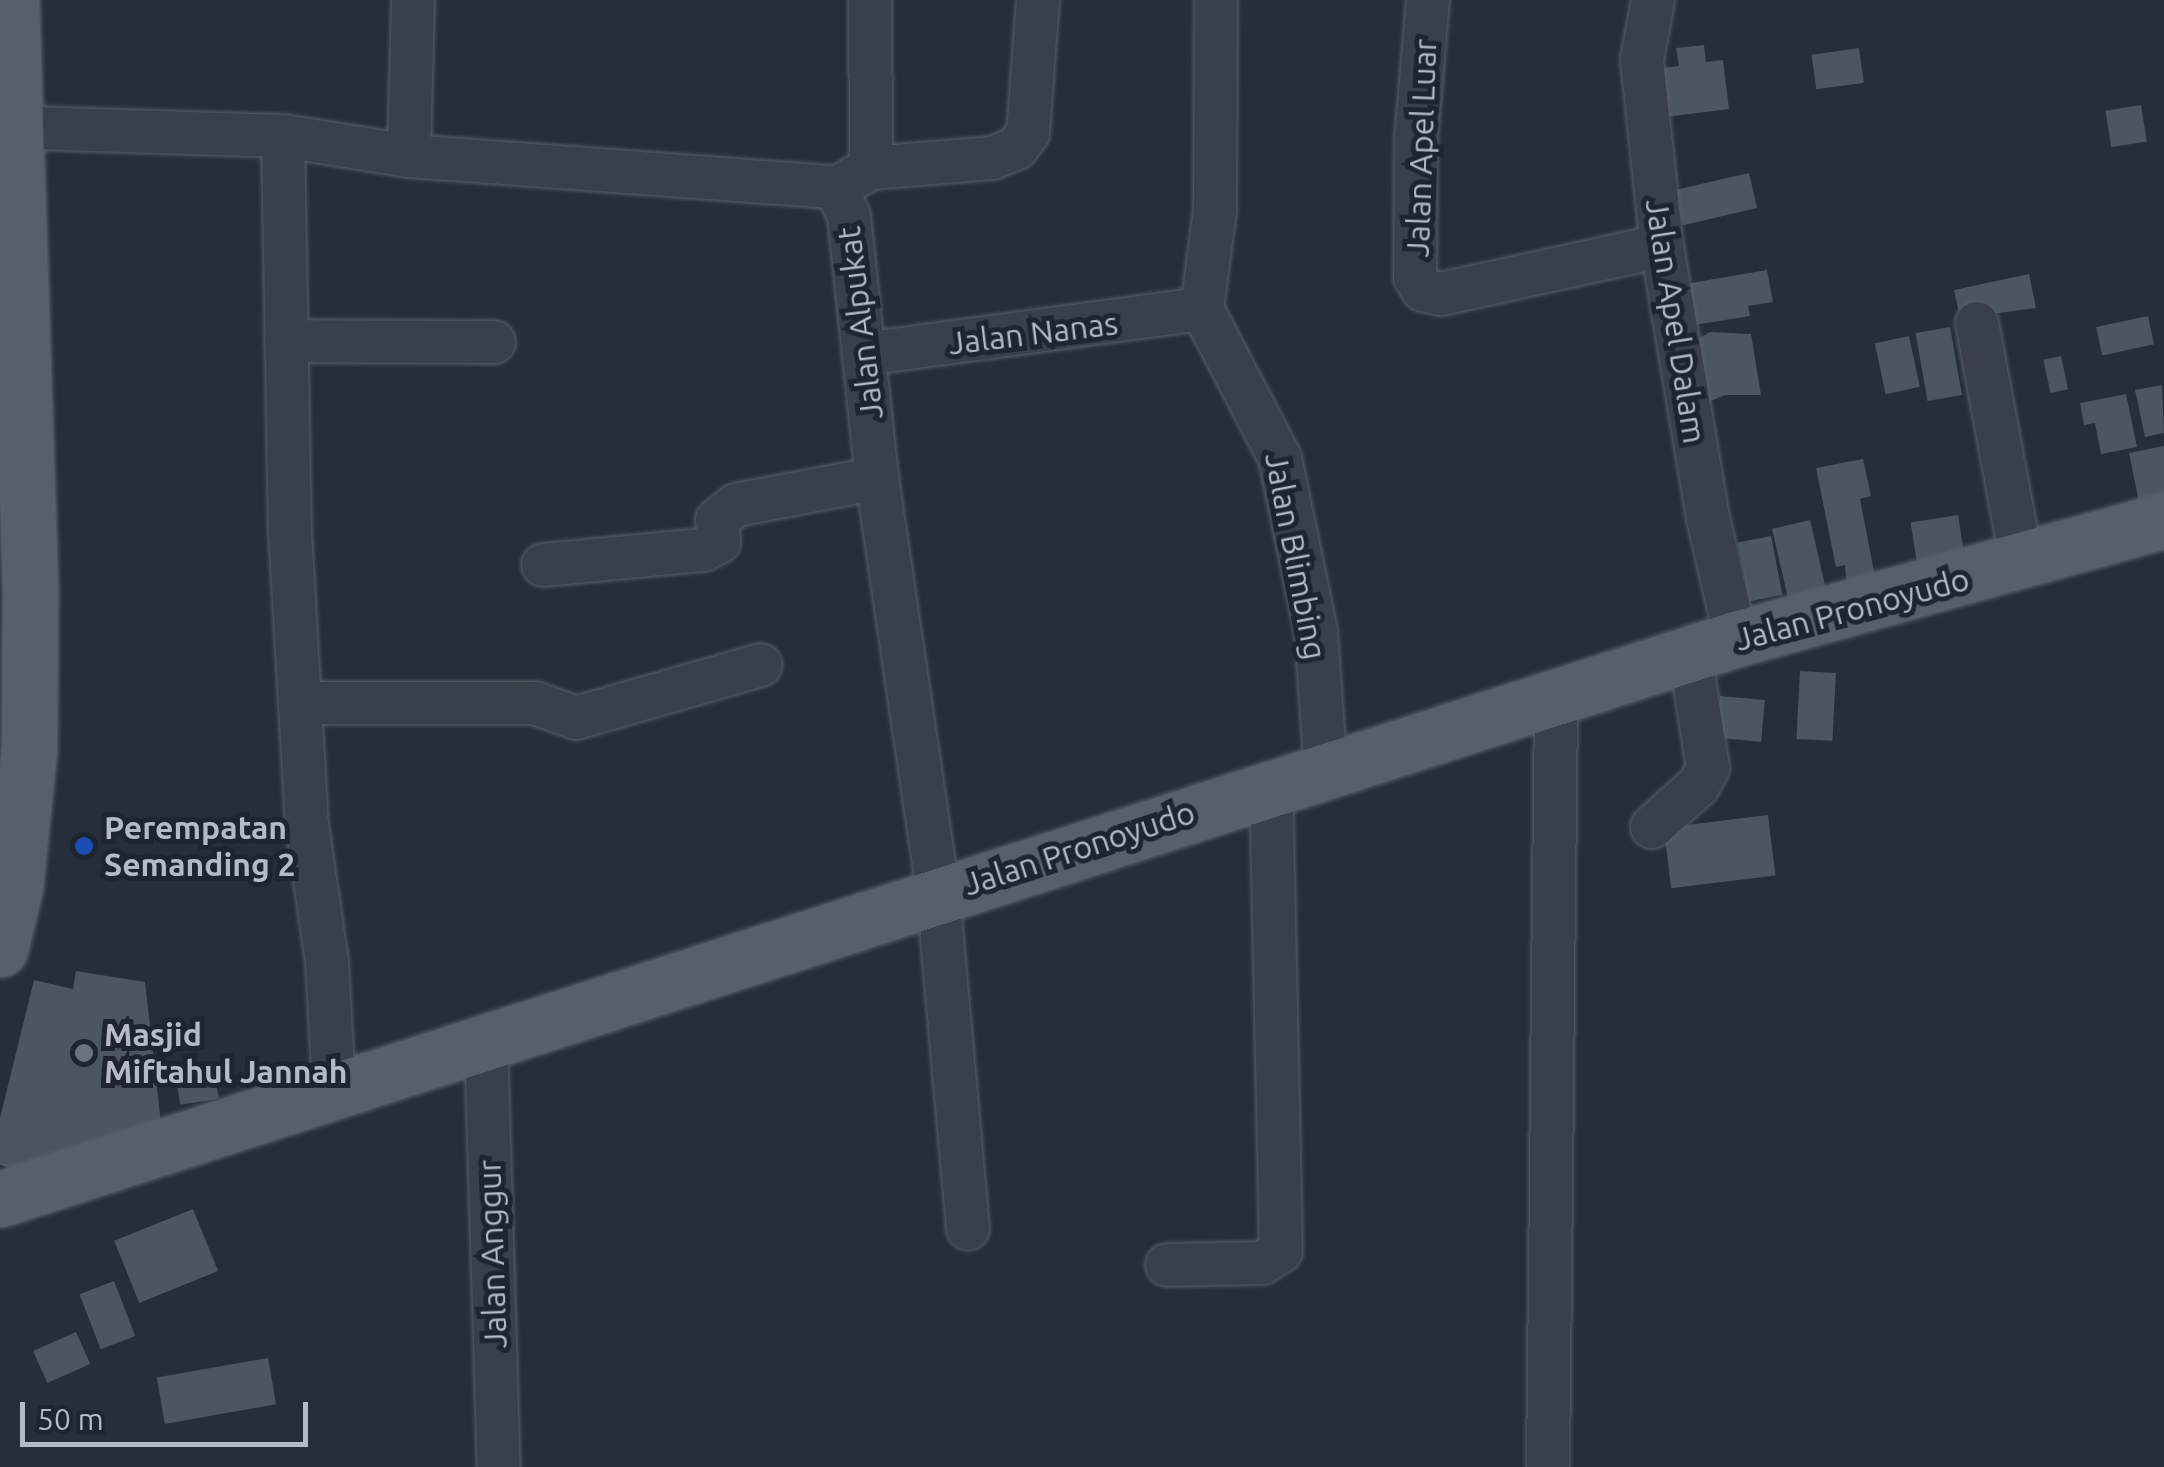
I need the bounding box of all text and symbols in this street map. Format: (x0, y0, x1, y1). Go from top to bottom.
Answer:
street label: Jalan Apel Luar (1398, 38, 1444, 258)
street label: Jalan Apel Dalam (1638, 196, 1714, 446)
street label: Jalan Alpukat (829, 224, 891, 422)
street label: Jalan Nanas (946, 304, 1120, 362)
street label: Jalan Blimbing (1257, 449, 1335, 663)
street label: Jalan Pronoyudo (1731, 559, 1973, 659)
street label: Jalan Pronoyudo (959, 793, 1199, 903)
place label: Perempatan Semanding 2 (104, 809, 296, 884)
marker: Perempatan Semanding 2 (73, 835, 95, 857)
place label: Masjid Miftahul Jannah (104, 1016, 348, 1091)
marker: Masjid Miftahul Jannah (73, 1042, 95, 1064)
street label: Jalan Anggur (470, 1159, 514, 1349)
scale bar (25, 1382, 312, 1444)
text: 50 m (37, 1402, 104, 1436)

